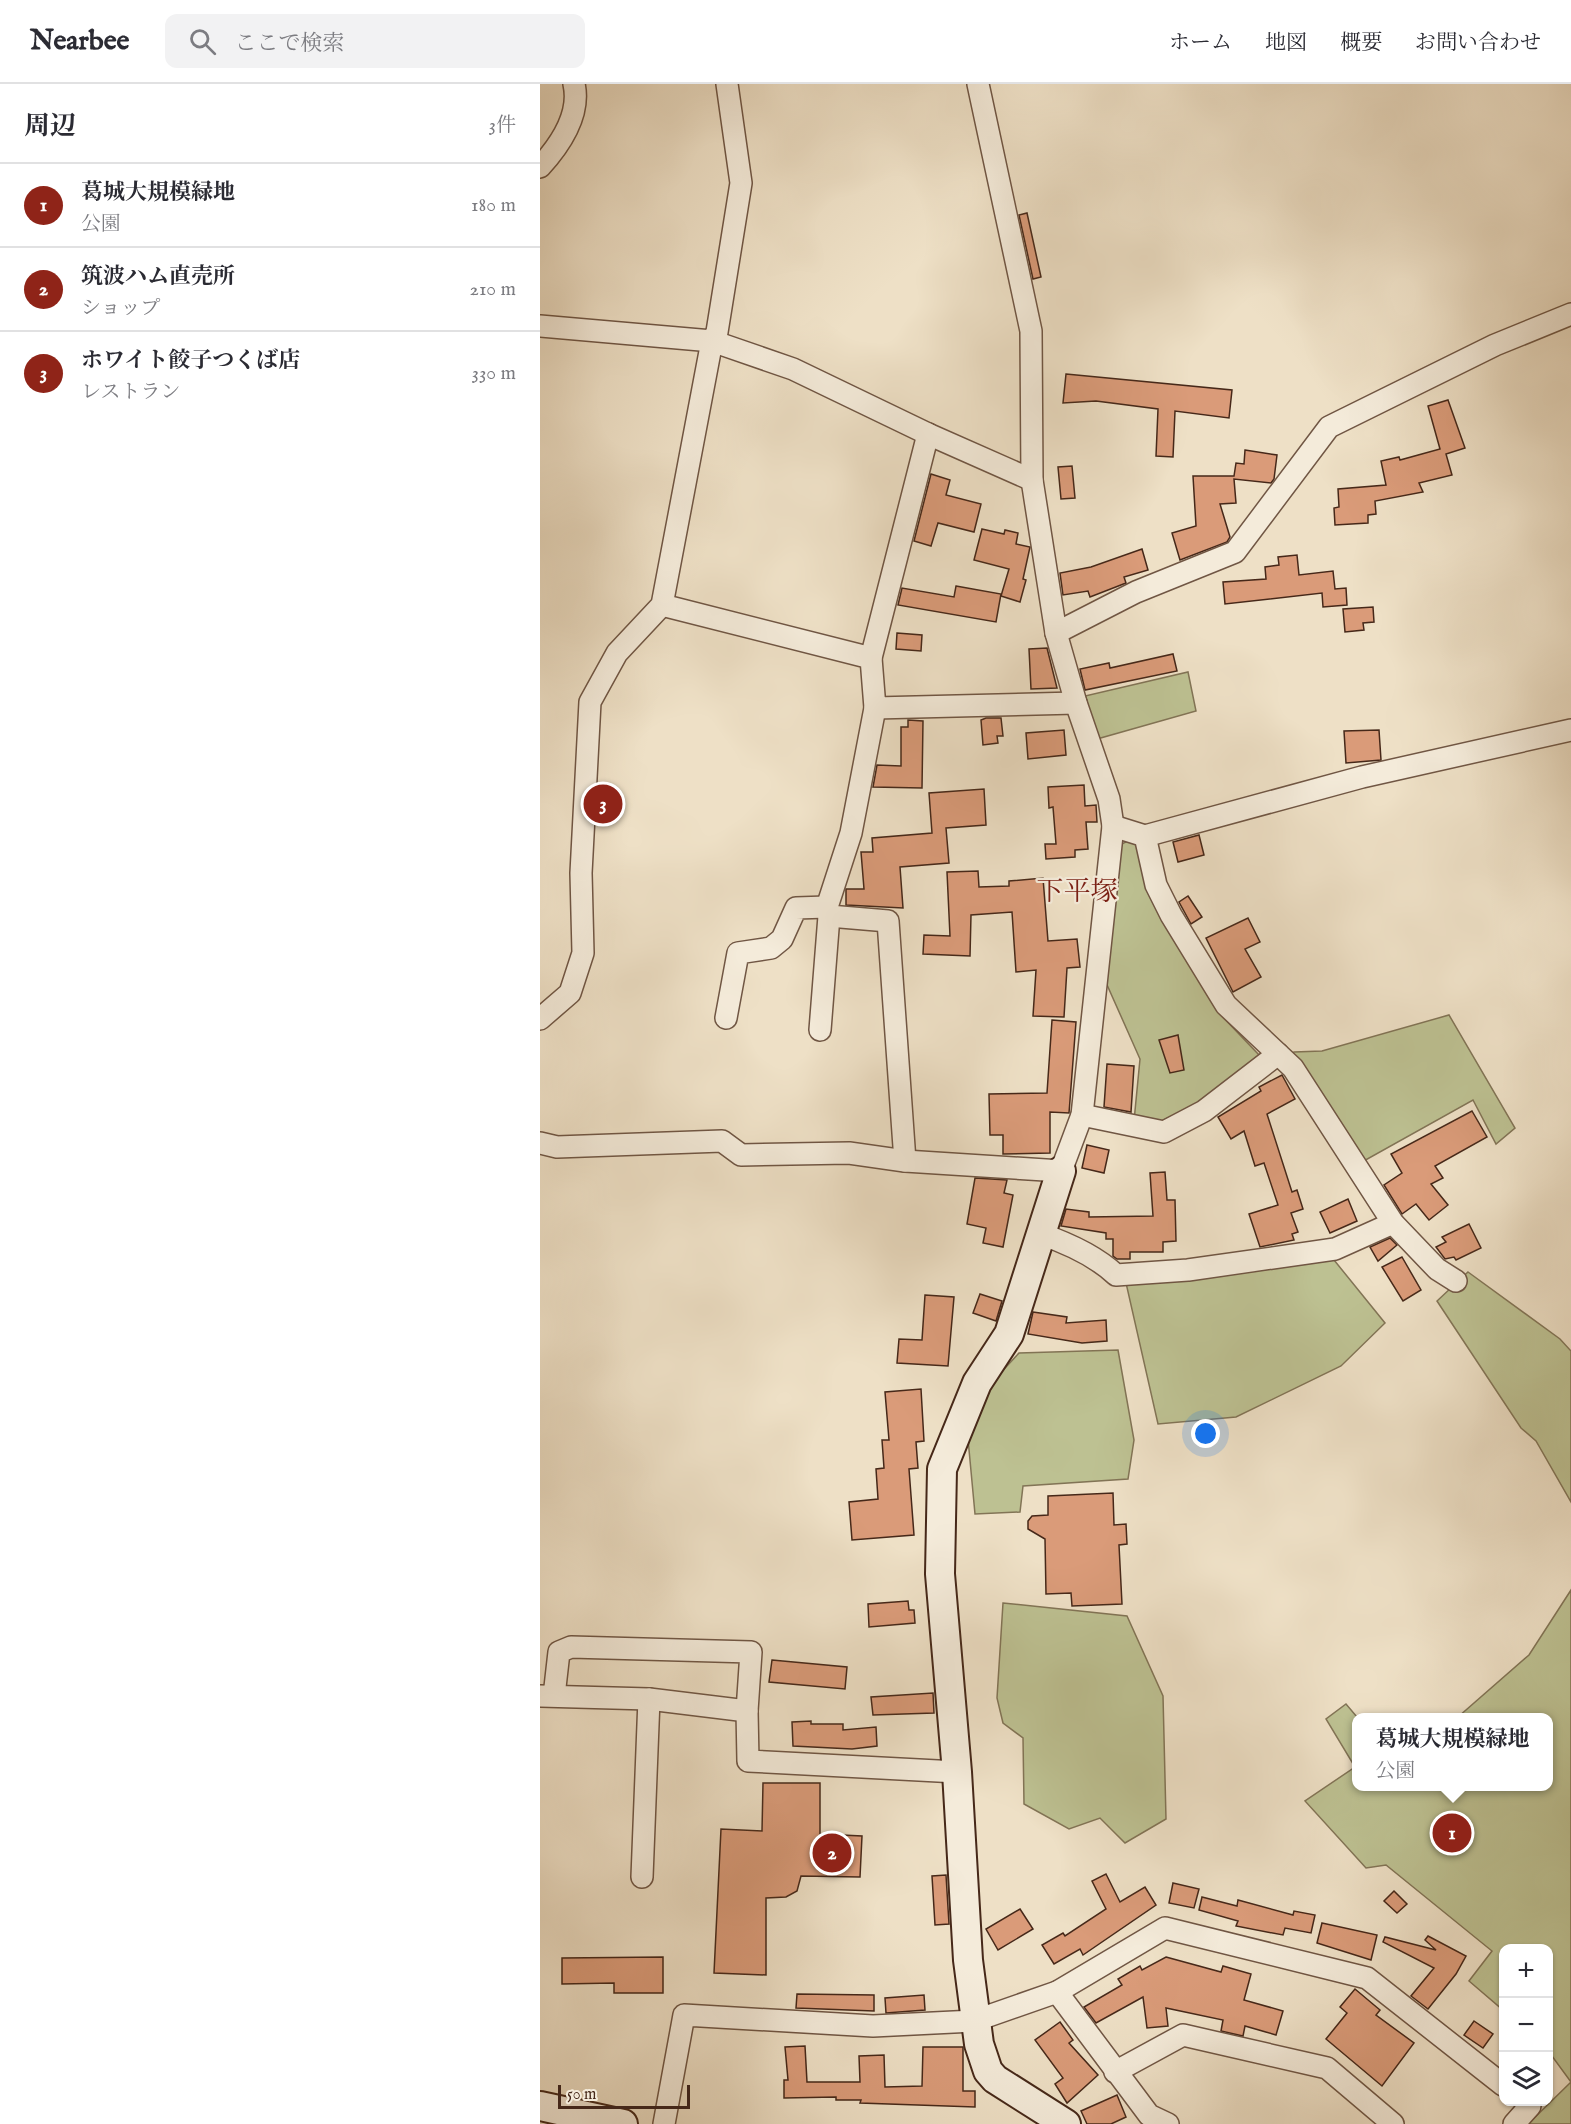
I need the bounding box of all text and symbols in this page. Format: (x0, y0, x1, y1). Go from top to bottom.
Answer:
search box (165, 14, 585, 68)
text: Nearbee (30, 24, 129, 59)
icon: search (186, 25, 219, 58)
text: ここで検索 (234, 30, 344, 58)
text: ホーム (1169, 30, 1232, 57)
text: 地図 (1265, 30, 1307, 57)
text: 概要 (1340, 30, 1382, 57)
text: お問い合わせ (1415, 30, 1541, 57)
text: 周辺 (24, 110, 76, 143)
text: 3件 (489, 113, 516, 138)
text: 葛城大規模緑地 (81, 179, 235, 207)
text: 1 (40, 193, 47, 218)
text: 180 m (471, 193, 516, 218)
text: 公園 (81, 212, 121, 237)
text: 筑波ハム直売所 (81, 263, 235, 291)
text: 2 (39, 277, 48, 302)
text: 210 m (470, 277, 516, 302)
text: ショップ (81, 296, 161, 321)
text: ホワイト餃子つくば店 (81, 347, 300, 375)
text: 3 (40, 361, 47, 386)
text: 330 m (471, 361, 516, 386)
text: レストラン (81, 380, 180, 405)
pin: 3 (584, 782, 622, 826)
district label: 下平塚 (1037, 876, 1118, 910)
your location (1191, 1419, 1220, 1448)
popup (1352, 1713, 1553, 1791)
text: 葛城大規模緑地 (1375, 1726, 1530, 1754)
text: 公園 (1375, 1759, 1415, 1784)
pin: 1 (1432, 1810, 1472, 1856)
pin: 2 (812, 1830, 852, 1876)
map controls (1499, 1944, 1553, 2106)
button: + (1499, 1944, 1553, 1998)
button: − (1499, 1998, 1553, 2052)
button: layers (1499, 2052, 1553, 2106)
scale bar (558, 2082, 690, 2110)
text: 50 m (567, 2085, 596, 2105)

